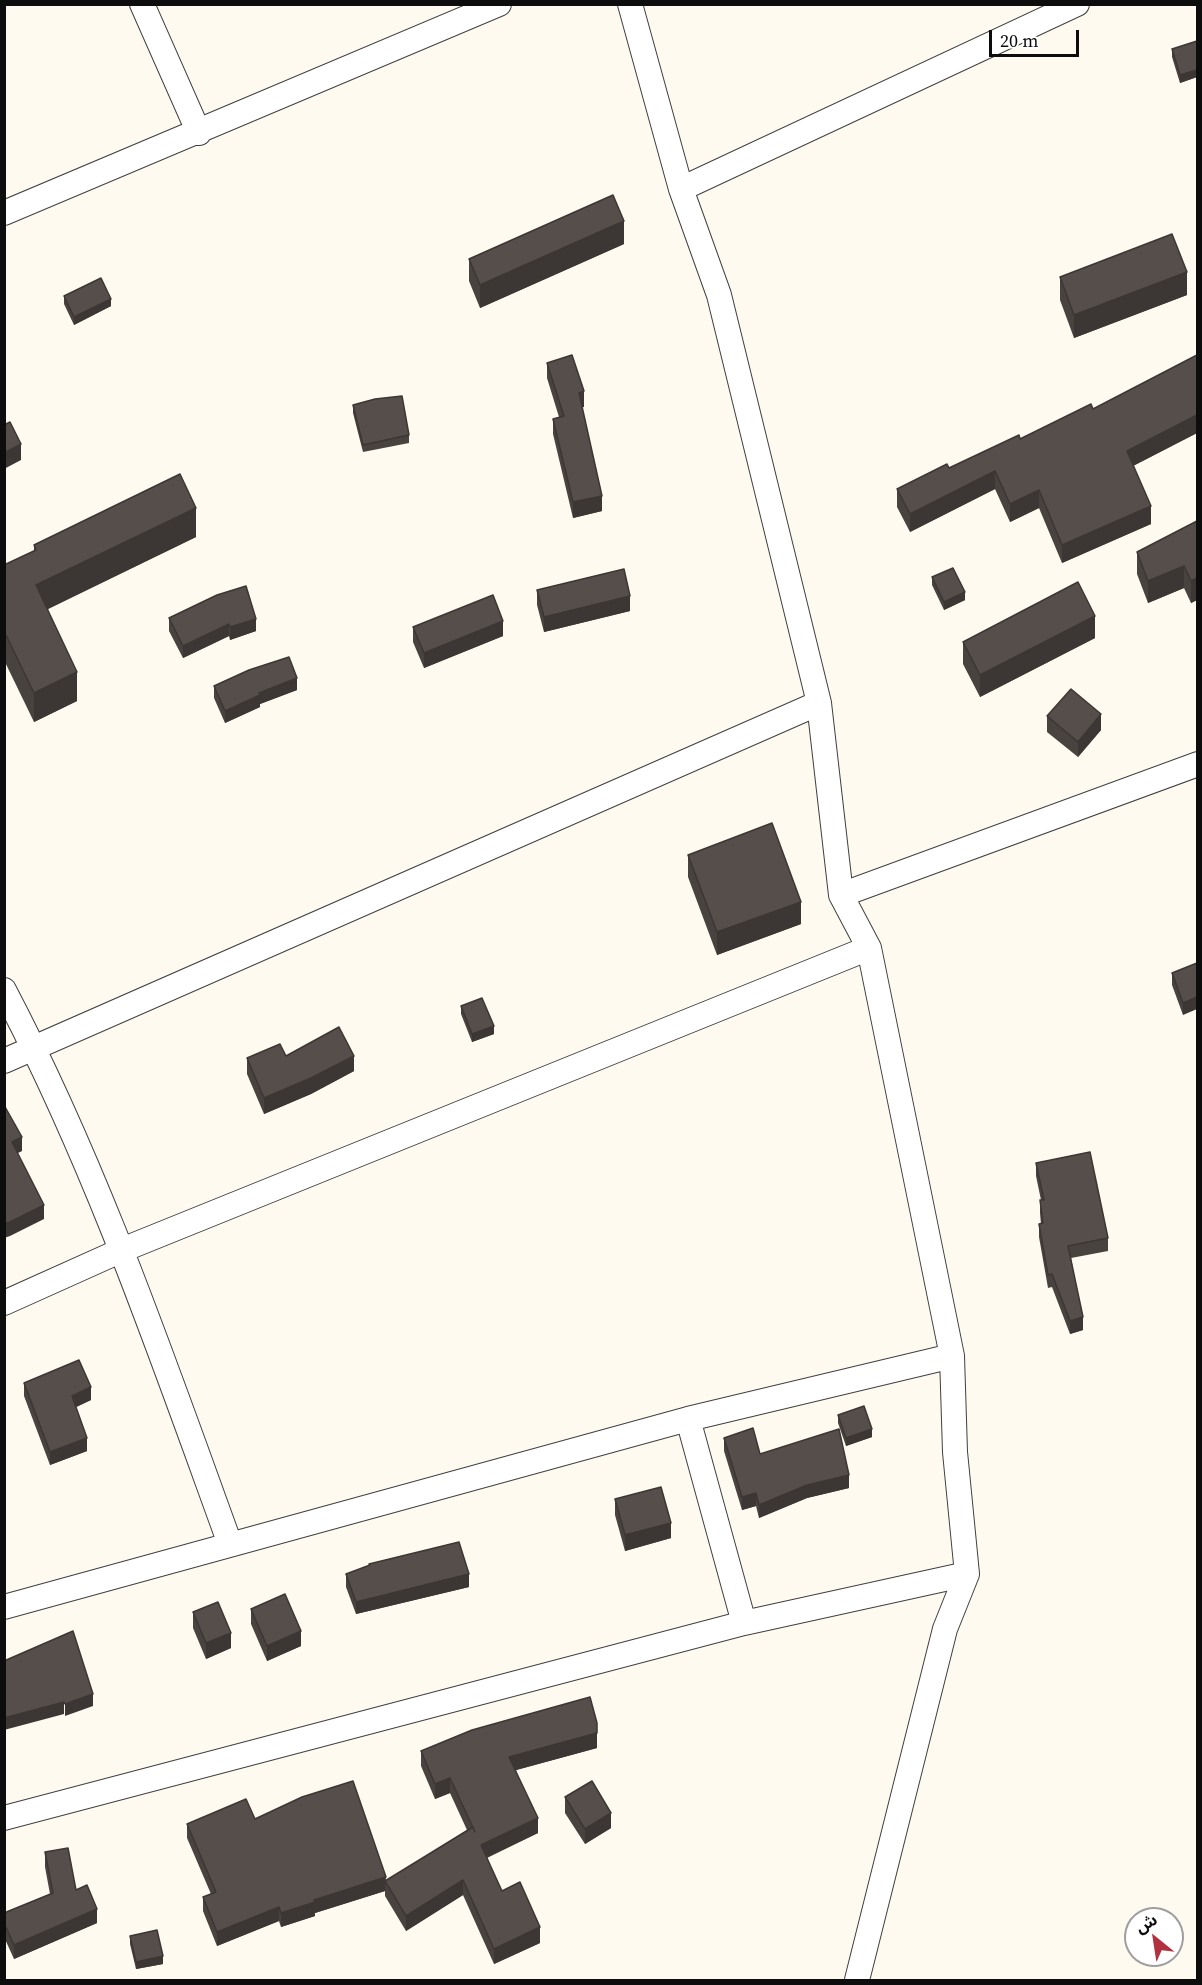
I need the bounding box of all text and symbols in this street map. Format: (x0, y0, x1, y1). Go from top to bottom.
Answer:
scale bar (992, 18, 1082, 56)
text: 20 m (1000, 28, 1038, 53)
north arrow (1124, 1907, 1184, 1967)
text: ش (1131, 1908, 1161, 1938)

